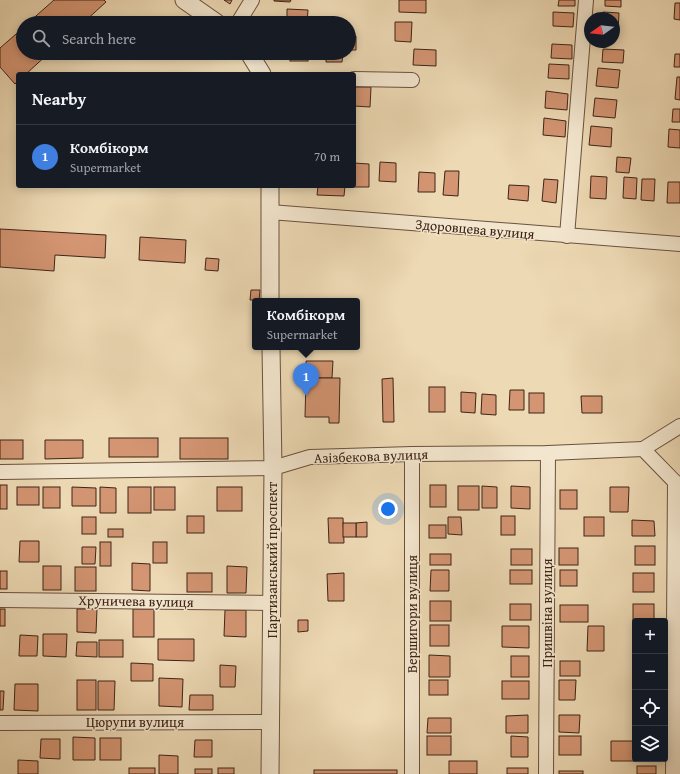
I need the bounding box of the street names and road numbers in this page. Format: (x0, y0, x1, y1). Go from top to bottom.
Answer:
street label: Здоровцева вулиця (415, 214, 535, 244)
street label: Азізбекова вулиця (313, 444, 429, 468)
street label: Партизанський проспект (262, 482, 282, 638)
street label: Вершигори вулиця (402, 555, 422, 673)
street label: Пришвіна вулиця (537, 558, 557, 668)
street label: Хруничева вулиця (78, 590, 194, 612)
street label: Цюрупи вулиця (86, 712, 184, 732)

